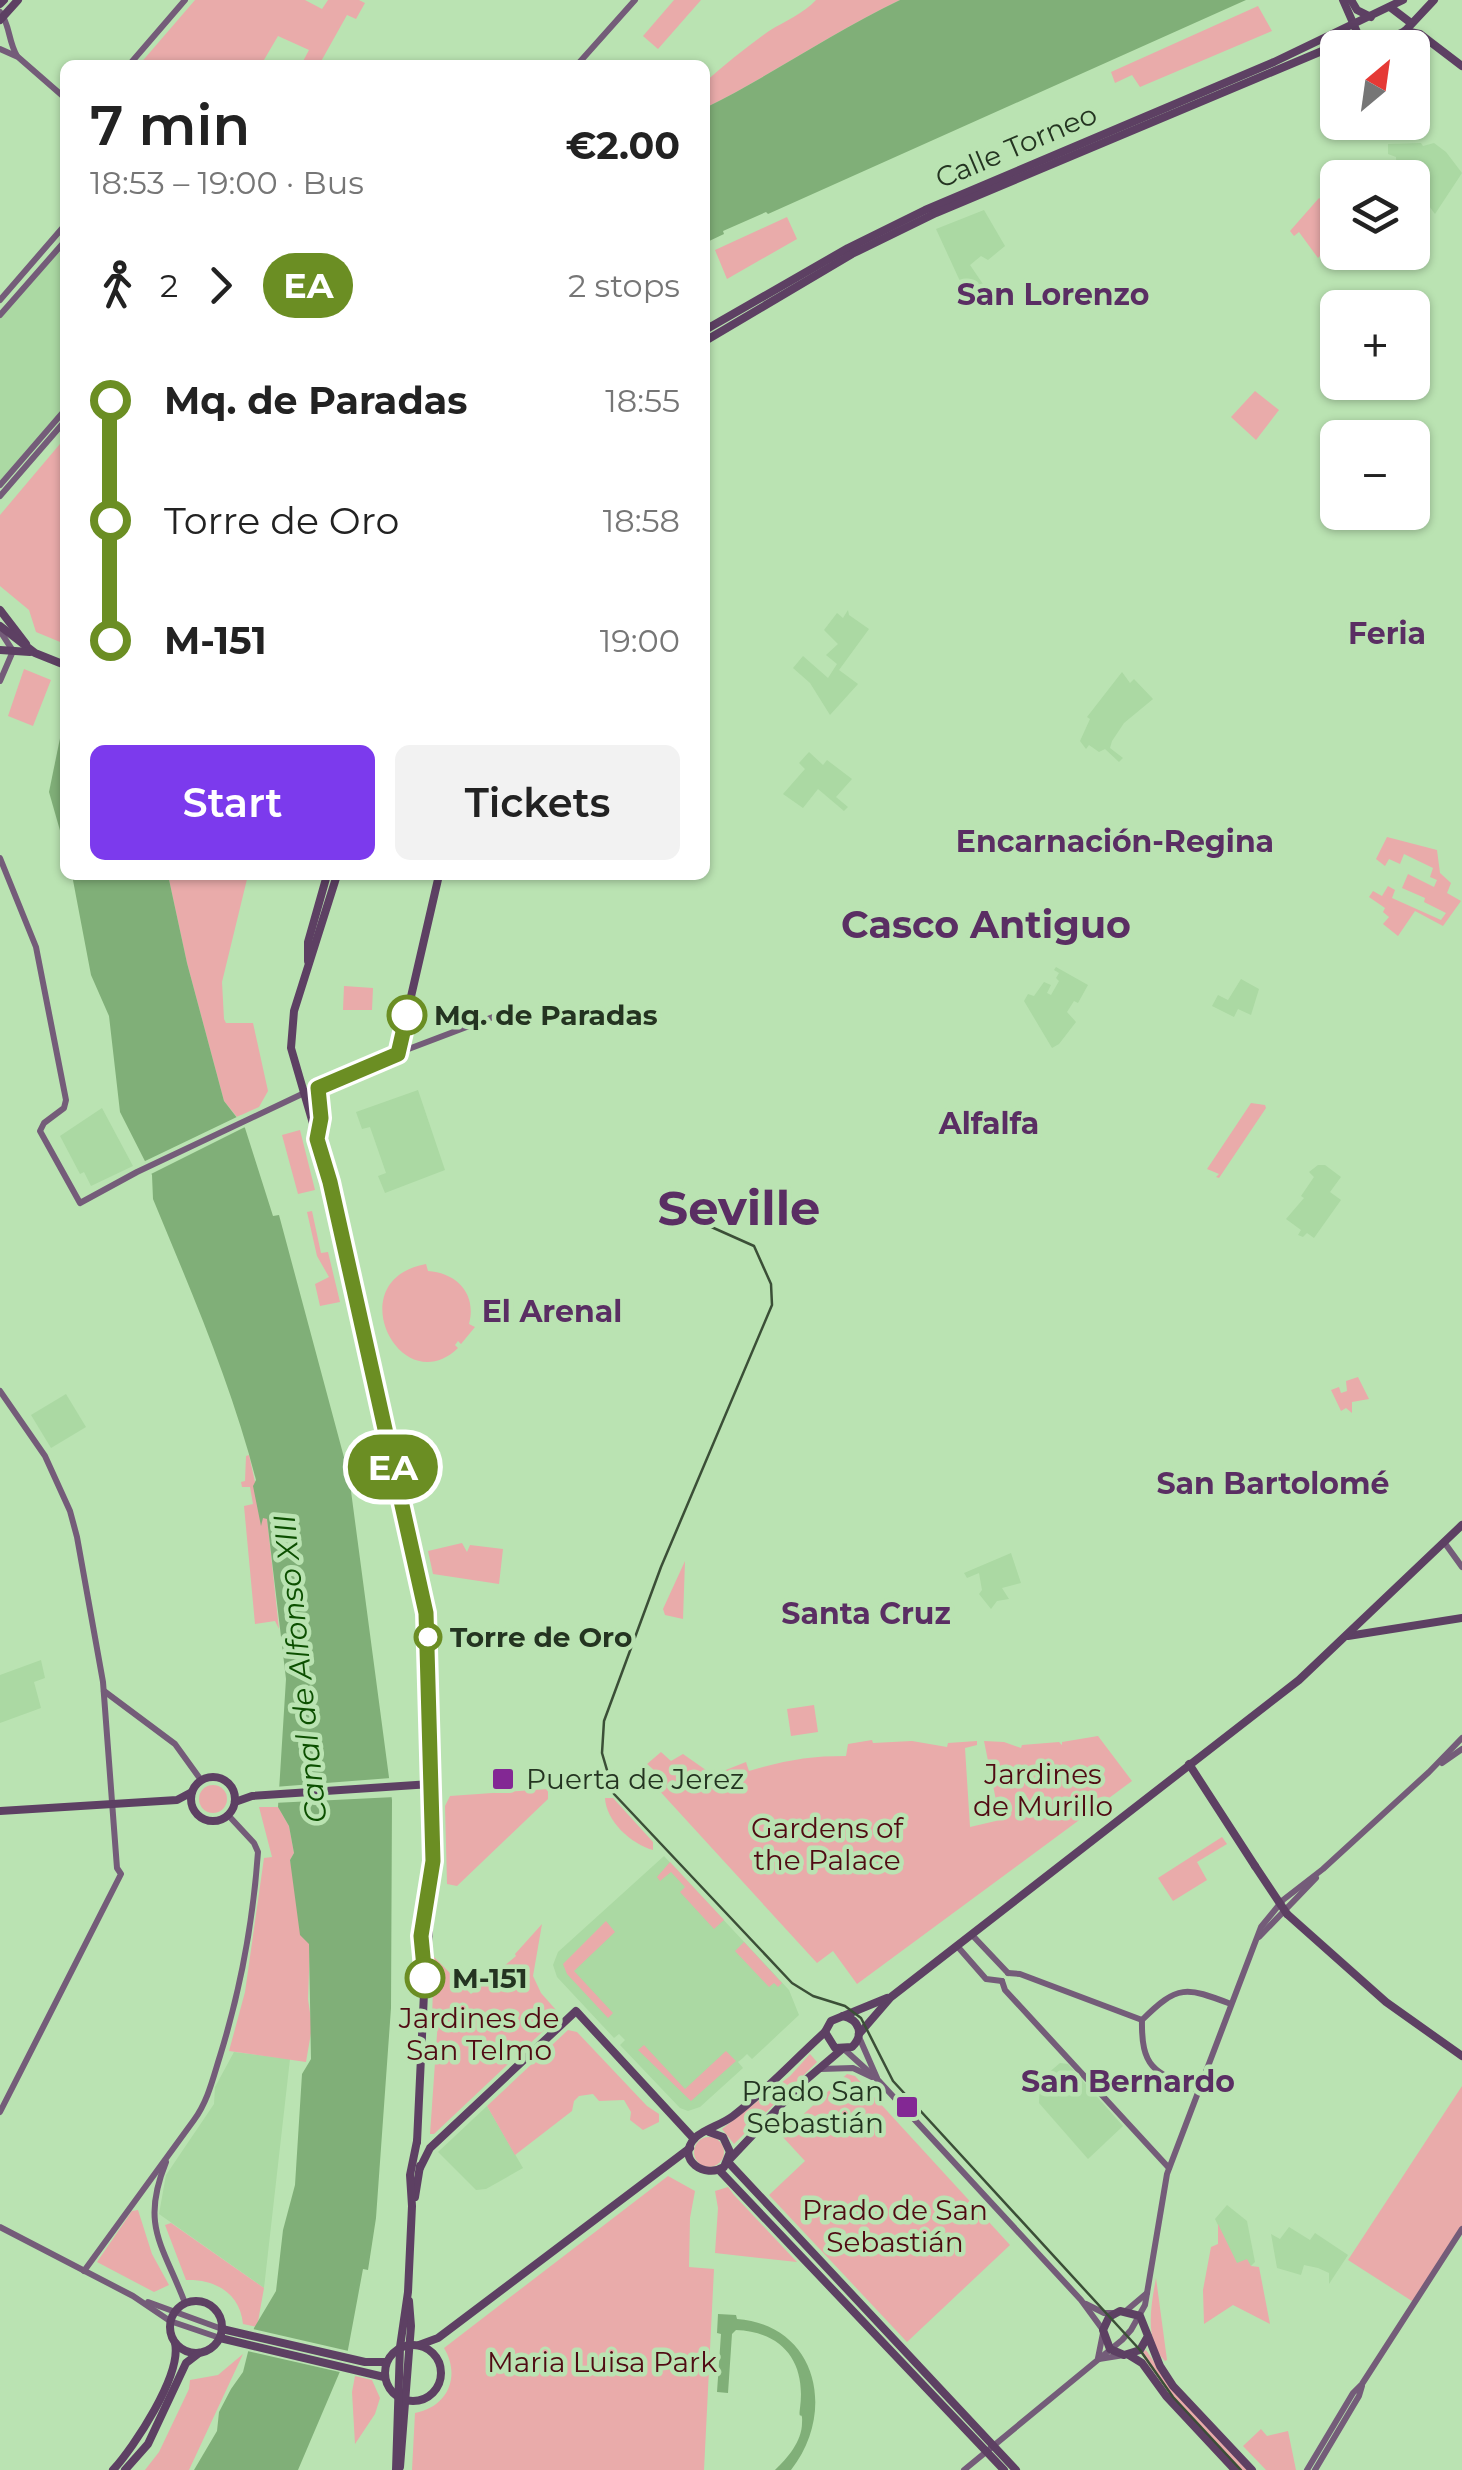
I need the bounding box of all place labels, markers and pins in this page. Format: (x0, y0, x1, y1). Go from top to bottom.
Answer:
marker: Mq. de Paradas (388, 996, 426, 1034)
place label: Mq. de Paradas (434, 998, 658, 1032)
place label: Torre de Oro (450, 1620, 632, 1654)
marker: Torre de Oro (415, 1624, 441, 1650)
place label: Puerta de Jerez (526, 1762, 744, 1796)
marker: Puerta de Jerez (490, 1766, 516, 1792)
marker: M-151 (406, 1959, 444, 1997)
place label: M-151 (452, 1961, 528, 1995)
place label: Prado San Sebastián (741, 2074, 884, 2140)
marker: Prado San Sebastián (894, 2094, 920, 2120)

